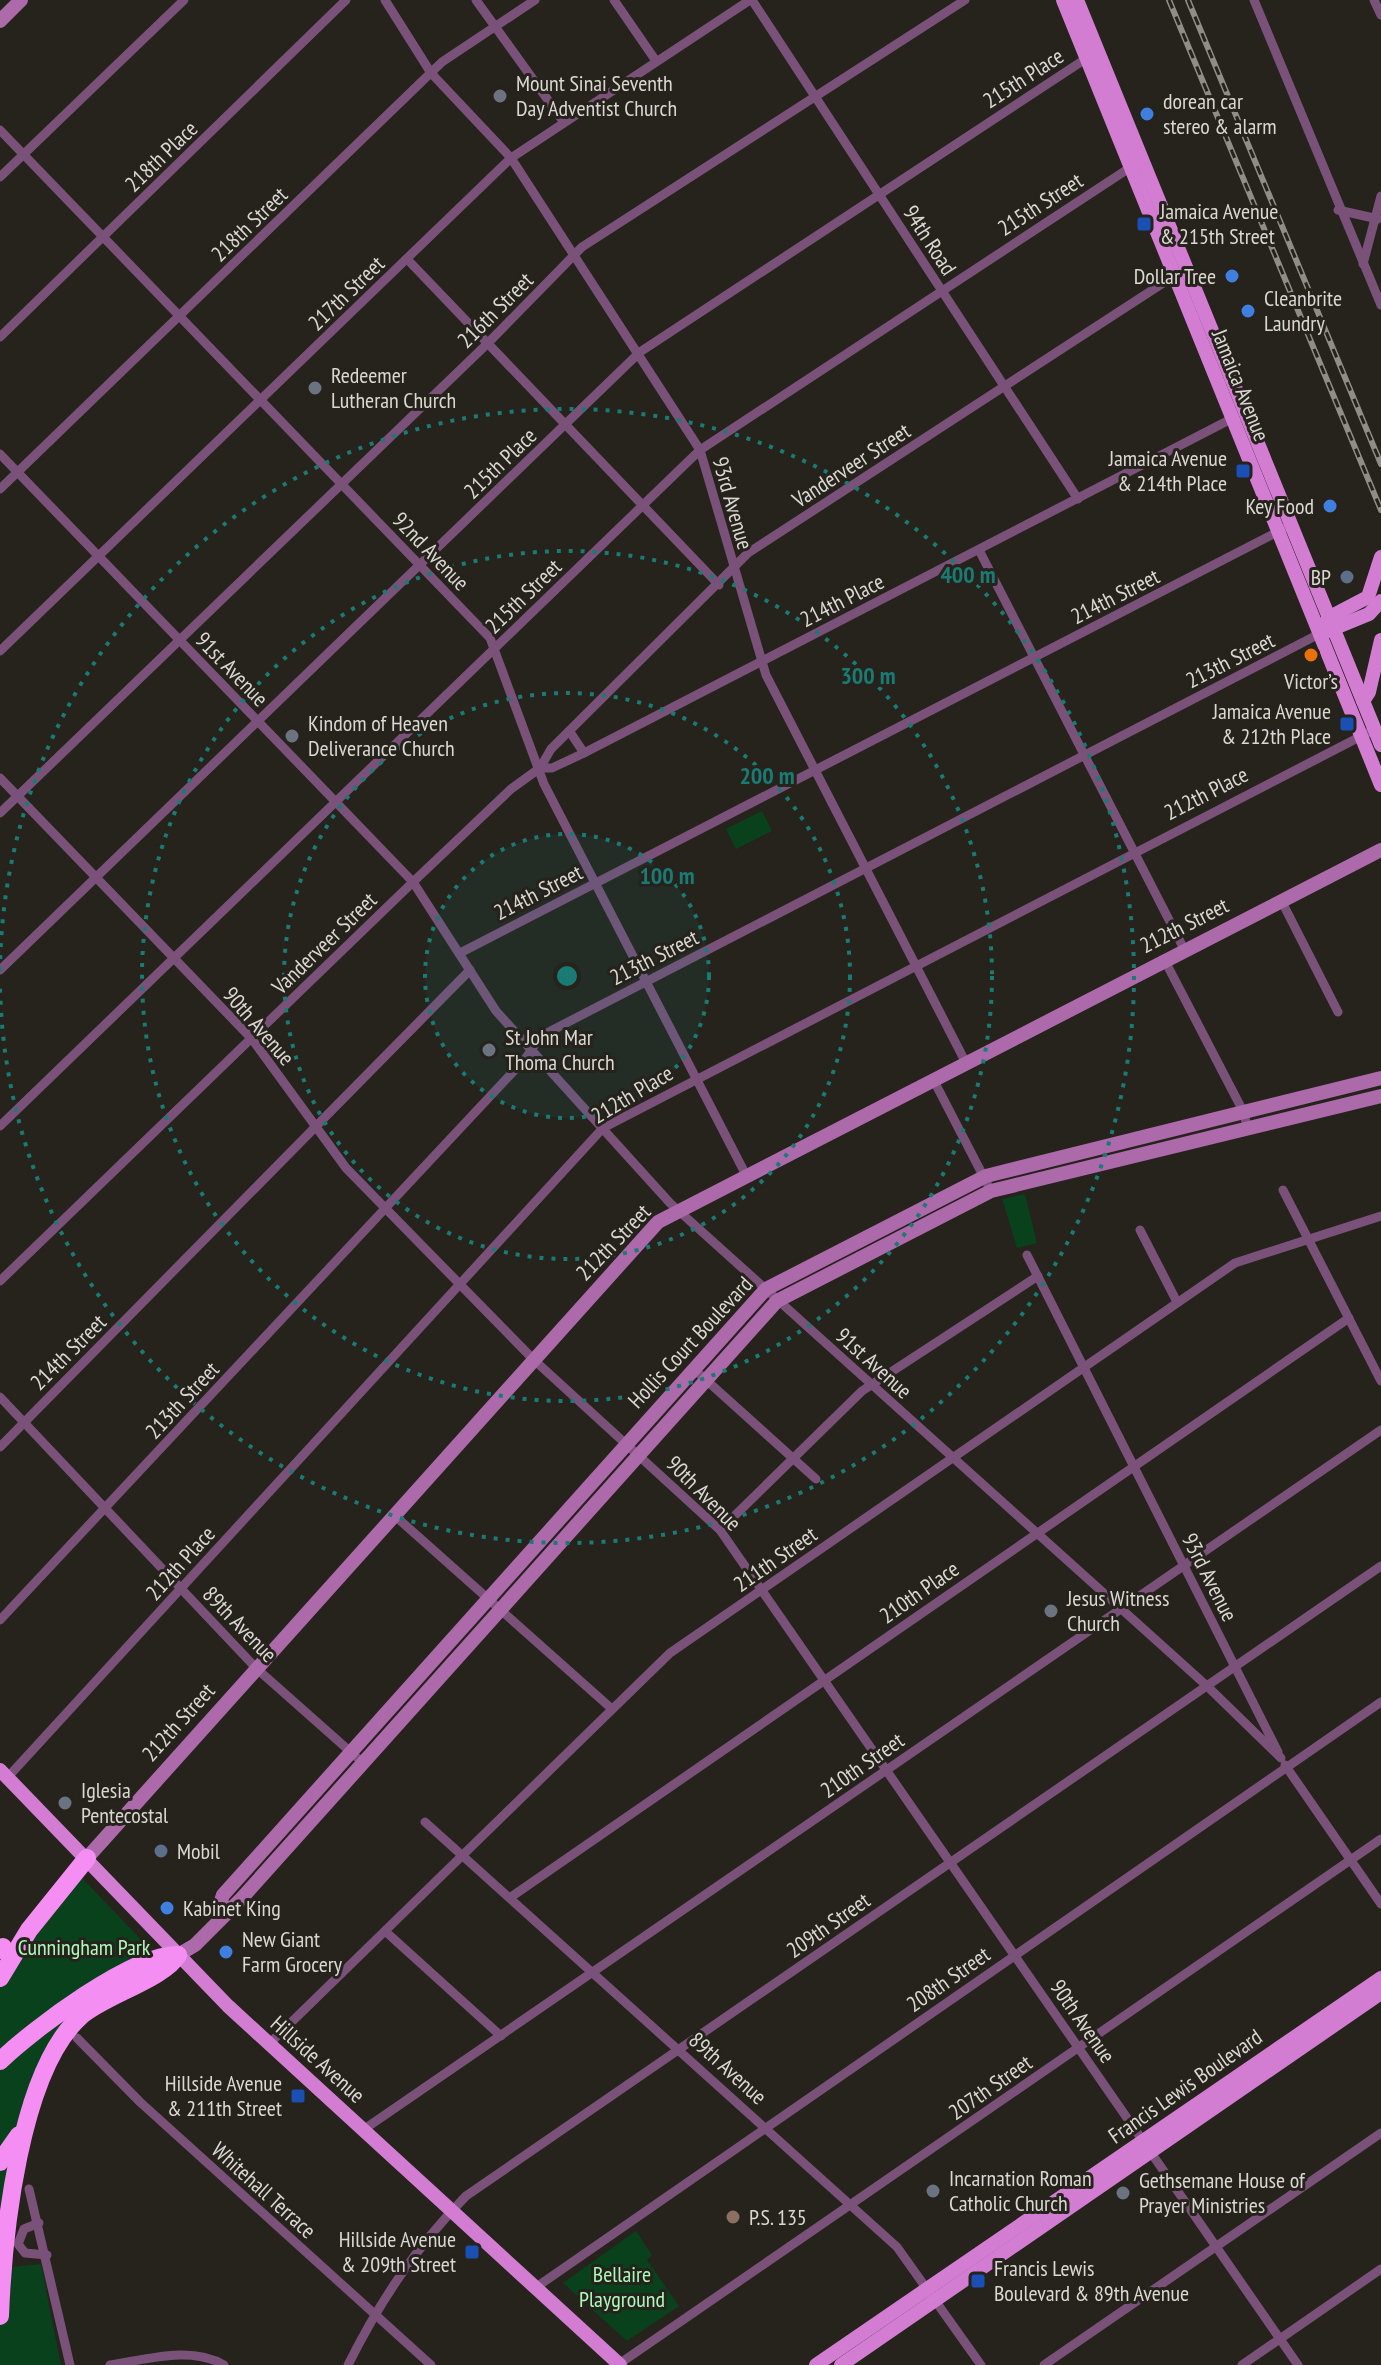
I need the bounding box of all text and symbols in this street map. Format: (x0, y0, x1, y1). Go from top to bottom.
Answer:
street label: 215th Place (977, 42, 1069, 114)
place label: Mount Sinai Seventh Day Adventist Church (516, 69, 677, 122)
marker: Mount Sinai Seventh Day Adventist Church (491, 87, 509, 105)
place label: dorean car stereo & alarm (1163, 87, 1277, 140)
marker: dorean car stereo & alarm (1138, 105, 1156, 123)
street label: 218th Place (119, 114, 203, 198)
street label: 215th Street (992, 166, 1088, 242)
street label: 218th Street (205, 181, 293, 267)
place label: Jamaica Avenue & 215th Street (1159, 197, 1278, 250)
street label: 94th Road (897, 200, 963, 280)
marker: Jamaica Avenue & 215th Street (1135, 215, 1153, 233)
street label: 217th Street (302, 250, 390, 336)
place label: Dollar Tree (1134, 262, 1216, 290)
street label: 216th Street (451, 266, 539, 354)
marker: Dollar Tree (1223, 267, 1241, 285)
place label: Cleanbrite Laundry (1264, 284, 1342, 337)
marker: Cleanbrite Laundry (1239, 302, 1257, 320)
street label: Jamaica Avenue (1205, 324, 1276, 445)
place label: Redeemer Lutheran Church (331, 361, 456, 414)
marker: Redeemer Lutheran Church (306, 379, 324, 397)
street label: Vanderveer Street (786, 416, 915, 514)
street label: 215th Place (458, 421, 542, 505)
place label: Jamaica Avenue & 214th Place (1108, 444, 1227, 497)
street label: 93rd Avenue (706, 453, 760, 553)
marker: Jamaica Avenue & 214th Place (1234, 462, 1252, 480)
place label: Key Food (1245, 492, 1314, 520)
marker: Key Food (1321, 497, 1339, 515)
street label: 92nd Avenue (387, 506, 475, 596)
street label: 215th Street (479, 553, 567, 639)
text: 400 m (940, 559, 996, 590)
street label: 214th Street (1066, 562, 1164, 630)
place label: BP (1311, 563, 1331, 591)
street label: 214th Place (795, 567, 889, 633)
marker: BP (1338, 568, 1356, 586)
street label: 91st Avenue (190, 626, 274, 712)
street label: 213th Street (1181, 626, 1279, 694)
marker: Victor’s (1302, 646, 1320, 664)
text: 300 m (840, 660, 896, 691)
place label: Victor’s (1283, 667, 1338, 695)
place label: Jamaica Avenue & 212th Place (1212, 697, 1331, 750)
place label: Kindom of Heaven Deliverance Church (308, 709, 455, 762)
marker: Jamaica Avenue & 212th Place (1338, 715, 1356, 733)
marker: Kindom of Heaven Deliverance Church (283, 727, 301, 745)
text: 200 m (739, 760, 795, 791)
street label: 212th Place (1159, 760, 1253, 826)
street label: 214th Street (489, 858, 587, 926)
text: 100 m (639, 860, 695, 891)
street label: Vanderveer Street (265, 886, 382, 1001)
street label: 212th Street (1135, 891, 1233, 959)
street label: 213th Street (605, 923, 703, 991)
centre of rings (553, 962, 581, 990)
street label: 90th Avenue (217, 981, 301, 1071)
place label: St John Mar Thoma Church (505, 1023, 615, 1076)
marker: St John Mar Thoma Church (480, 1041, 498, 1059)
street label: 212th Place (586, 1059, 678, 1129)
street label: 212th Street (570, 1198, 656, 1286)
street label: Hollis Court Boulevard (622, 1270, 758, 1414)
street label: 214th Street (24, 1308, 112, 1396)
street label: 91st Avenue (830, 1321, 918, 1405)
street label: 213th Street (139, 1355, 225, 1445)
street label: 90th Avenue (660, 1449, 748, 1537)
street label: 212th Place (139, 1520, 221, 1606)
street label: 211th Street (728, 1520, 822, 1598)
street label: 93rd Avenue (1176, 1528, 1244, 1626)
street label: 210th Place (874, 1555, 964, 1629)
street label: 89th Avenue (197, 1580, 283, 1668)
place label: Jesus Witness Church (1066, 1584, 1169, 1637)
marker: Jesus Witness Church (1042, 1602, 1060, 1620)
street label: 212th Street (136, 1677, 220, 1767)
street label: 210th Street (815, 1726, 909, 1804)
place label: Iglesia Pentecostal (81, 1776, 169, 1829)
marker: Iglesia Pentecostal (56, 1794, 74, 1812)
place label: Mobil (177, 1837, 221, 1865)
marker: Mobil (152, 1842, 170, 1860)
street label: 209th Street (781, 1886, 875, 1964)
place label: Kabinet King (183, 1894, 281, 1922)
marker: Kabinet King (158, 1899, 176, 1917)
place label: New Giant Farm Grocery (242, 1925, 343, 1978)
park label: Cunningham Park (18, 1933, 151, 1961)
street label: 208th Street (901, 1940, 995, 2018)
marker: New Giant Farm Grocery (217, 1943, 235, 1961)
street label: 90th Avenue (1044, 1974, 1122, 2068)
street label: Hillside Avenue (265, 2009, 371, 2109)
street label: Francis Lewis Boulevard (1103, 2023, 1267, 2149)
street label: 89th Avenue (683, 2026, 773, 2110)
street label: 207th Street (943, 2048, 1037, 2126)
place label: Hillside Avenue & 211th Street (165, 2069, 282, 2122)
marker: Hillside Avenue & 211th Street (289, 2087, 307, 2105)
street label: Whitehall Terrace (206, 2136, 322, 2244)
place label: Incarnation Roman Catholic Church (949, 2164, 1092, 2217)
place label: Gethsemane House of Prayer Ministries (1139, 2166, 1306, 2219)
marker: Incarnation Roman Catholic Church (924, 2182, 942, 2200)
marker: Gethsemane House of Prayer Ministries (1114, 2184, 1132, 2202)
place label: P.S. 135 (749, 2203, 807, 2231)
marker: P.S. 135 (724, 2208, 742, 2226)
place label: Hillside Avenue & 209th Street (339, 2225, 456, 2278)
marker: Hillside Avenue & 209th Street (463, 2243, 481, 2261)
place label: Francis Lewis Boulevard & 89th Avenue (994, 2254, 1189, 2307)
park label: Bellaire Playground (579, 2260, 665, 2313)
marker: Francis Lewis Boulevard & 89th Avenue (969, 2272, 987, 2290)

